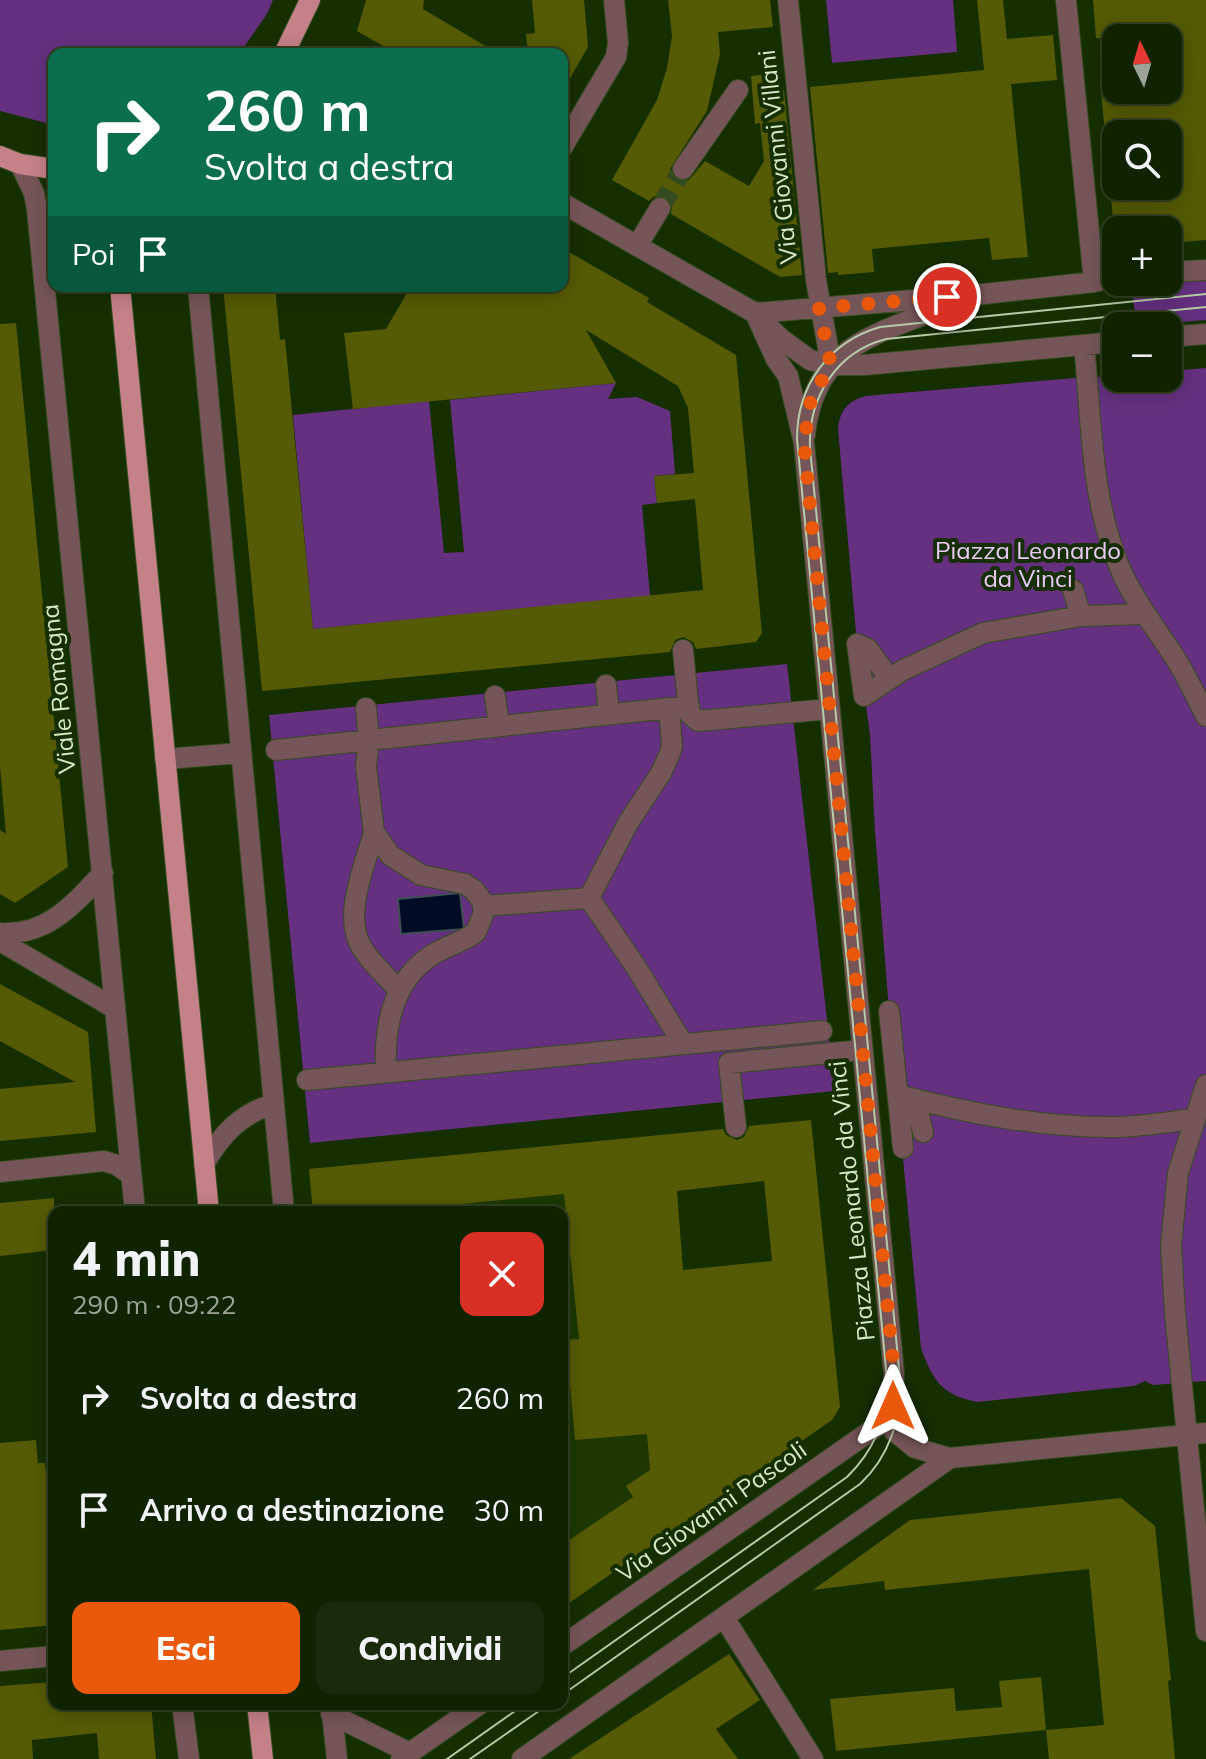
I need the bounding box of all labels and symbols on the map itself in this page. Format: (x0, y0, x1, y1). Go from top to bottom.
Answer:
north arrow (1102, 24, 1182, 104)
street label: Via Giovanni Villani (751, 49, 803, 265)
pin (913, 263, 981, 331)
park label: Piazza Leonardo da Vinci (935, 535, 1121, 593)
street label: Viale Romagna (34, 603, 82, 775)
street label: Piazza Leonardo da Vinci (821, 1059, 881, 1343)
position arrow (851, 1364, 935, 1448)
street label: Via Giovanni Pascoli (610, 1434, 812, 1588)

